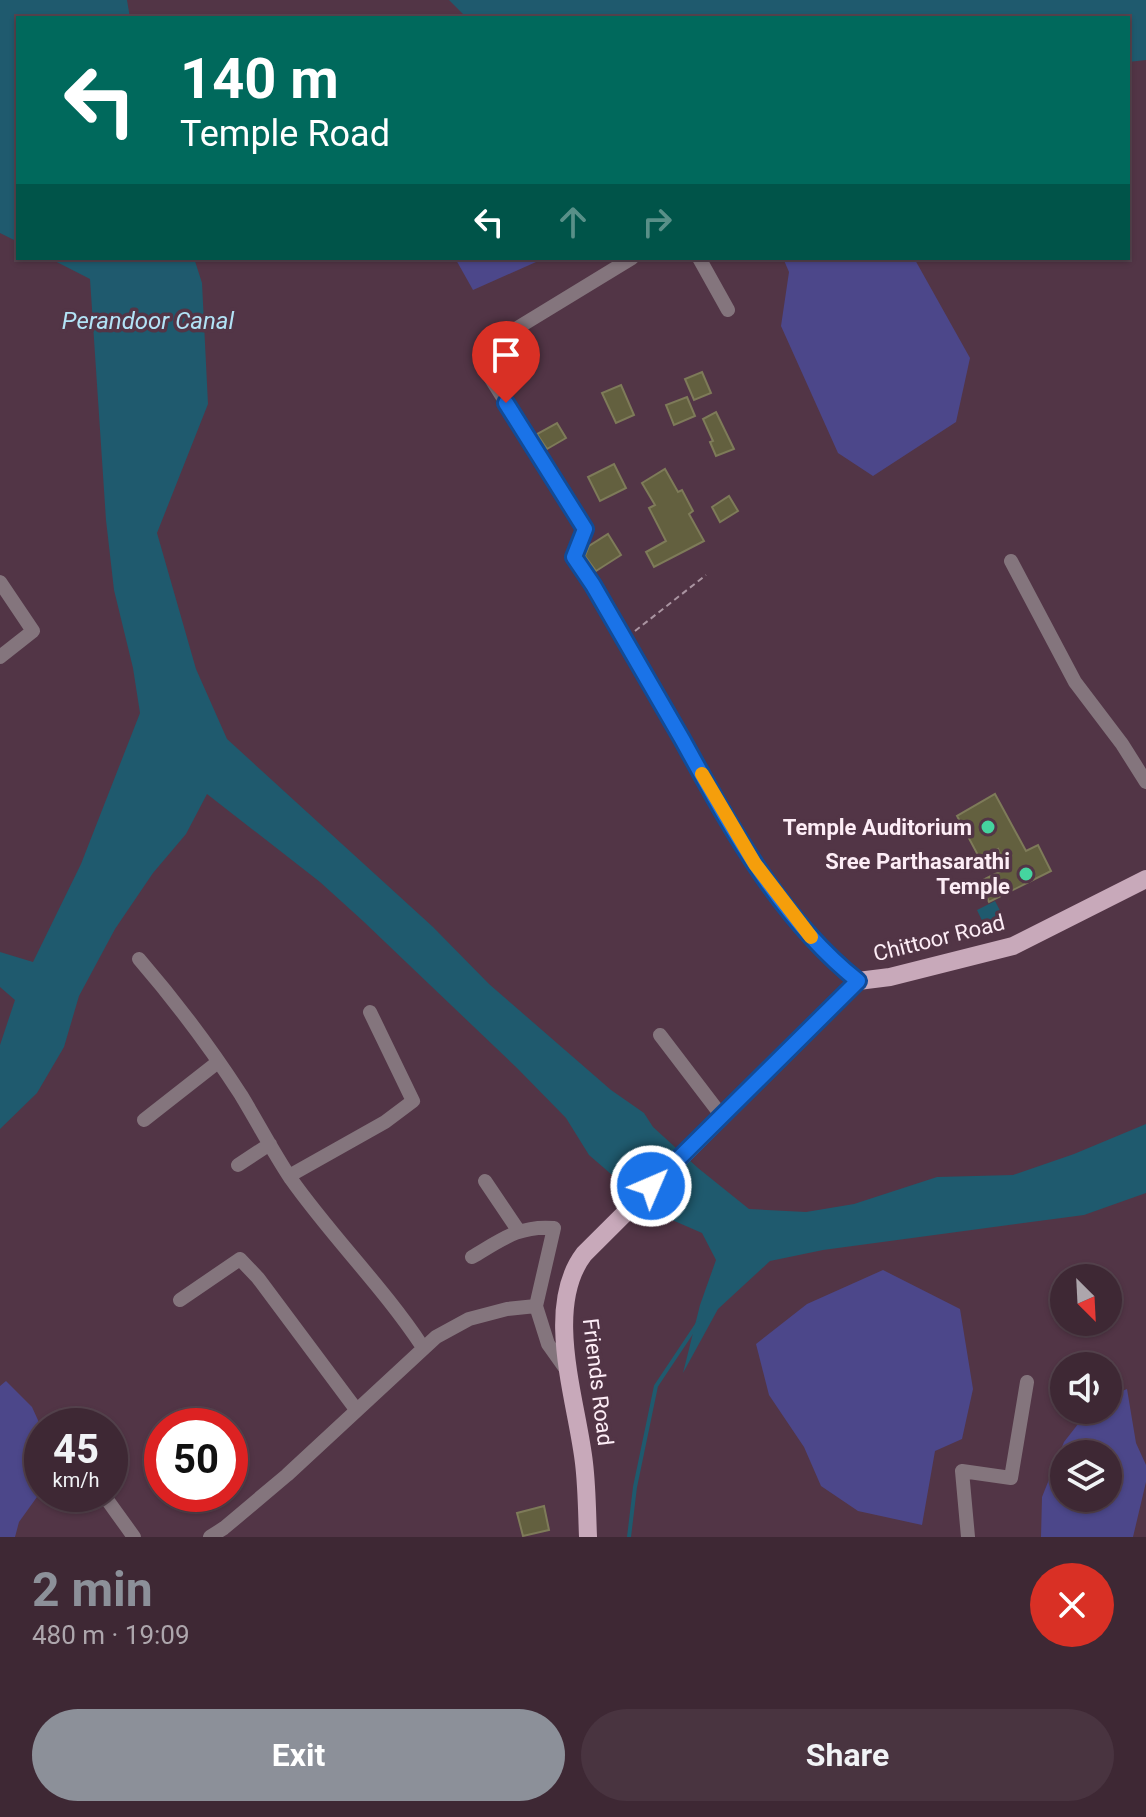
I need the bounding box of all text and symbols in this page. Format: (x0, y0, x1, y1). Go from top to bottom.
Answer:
text: 140 m (180, 46, 339, 112)
icon: left (48, 48, 152, 152)
text: Temple Road (180, 113, 390, 155)
icon: left (467, 200, 511, 244)
icon: ahead (551, 200, 595, 244)
icon: right (635, 200, 679, 244)
water label: Perandoor Canal (62, 307, 234, 335)
pin (472, 321, 540, 403)
icon: arrive (484, 333, 528, 377)
place label: Temple Auditorium (783, 815, 972, 840)
marker: Temple Auditorium (979, 818, 997, 836)
place label: Sree Parthasarathi Temple (825, 849, 1010, 899)
marker: Sree Parthasarathi Temple (1017, 865, 1035, 883)
street label: Chittoor Road (871, 910, 1007, 966)
position arrow (609, 1144, 693, 1228)
north arrow (1050, 1264, 1122, 1336)
map controls (1050, 1264, 1122, 1512)
street label: Friends Road (578, 1317, 618, 1447)
button: sound (1050, 1352, 1122, 1424)
speed limit sign: 50 (144, 1408, 248, 1512)
text: 45 (53, 1426, 99, 1473)
button: layers (1050, 1440, 1122, 1512)
text: km/h (53, 1468, 99, 1492)
text: 2 min (32, 1561, 153, 1618)
button: close (1030, 1563, 1114, 1647)
text: 480 m · 19:09 (32, 1620, 190, 1650)
button: Exit (32, 1709, 565, 1801)
button: Share (581, 1709, 1114, 1801)

